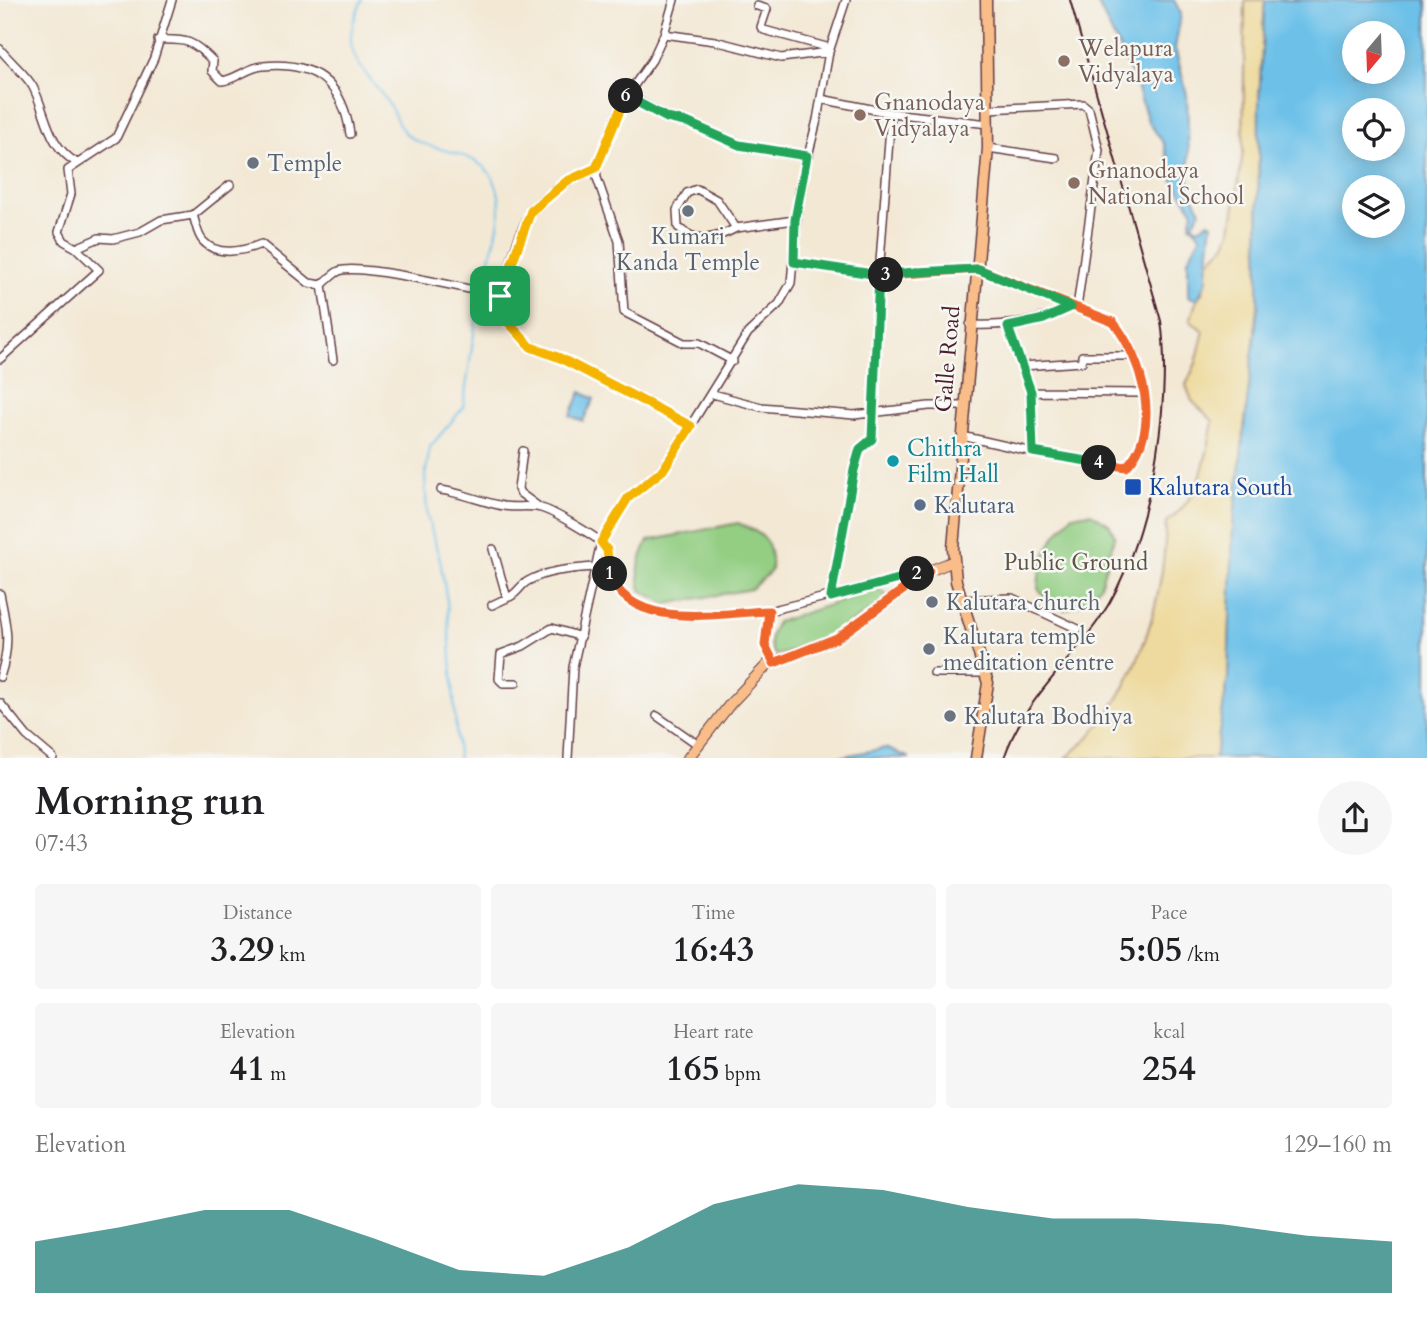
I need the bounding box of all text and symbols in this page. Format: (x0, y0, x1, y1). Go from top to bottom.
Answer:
north arrow (1342, 21, 1405, 84)
map controls (1342, 21, 1405, 238)
place label: Welapura Vidyalaya (1077, 33, 1174, 90)
marker: Welapura Vidyalaya (1056, 53, 1072, 69)
pin: 6 (608, 78, 644, 114)
text: 6 (621, 82, 630, 108)
place label: Gnanodaya Vidyalaya (874, 87, 985, 144)
button: locate (1342, 98, 1405, 161)
marker: Gnanodaya Vidyalaya (852, 107, 868, 123)
place label: Temple (267, 148, 342, 179)
marker: Temple (245, 155, 261, 171)
place label: Gnanodaya National School (1088, 155, 1244, 212)
marker: Gnanodaya National School (1066, 175, 1082, 191)
button: layers (1342, 175, 1405, 238)
marker: Kumari Kanda Temple (680, 203, 696, 219)
place label: Kumari Kanda Temple (616, 221, 760, 278)
pin: 3 (868, 258, 903, 292)
text: 3 (881, 261, 890, 287)
pin (470, 266, 530, 326)
icon: arrive (481, 277, 519, 315)
street label: Galle Road (927, 304, 968, 414)
place label: Chithra Film Hall (907, 433, 999, 490)
pin: 4 (1082, 446, 1116, 480)
text: 4 (1094, 449, 1103, 475)
marker: Chithra Film Hall (885, 453, 901, 469)
place label: Kalutara South (1149, 472, 1293, 503)
marker: Kalutara South (1123, 477, 1143, 497)
place label: Kalutara (934, 490, 1015, 521)
marker: Kalutara (912, 497, 928, 513)
park label: Public Ground (1004, 547, 1149, 578)
pin: 1 (592, 556, 628, 592)
pin: 2 (900, 556, 934, 592)
text: 1 (605, 560, 614, 586)
text: 2 (912, 560, 921, 586)
place label: Kalutara church (946, 587, 1101, 618)
marker: Kalutara church (924, 594, 940, 610)
place label: Kalutara temple meditation centre (943, 621, 1114, 678)
marker: Kalutara temple meditation centre (921, 641, 937, 657)
place label: Kalutara Bodhiya (964, 701, 1133, 732)
marker: Kalutara Bodhiya (942, 708, 958, 724)
text: Morning run (35, 776, 265, 828)
button: share (1318, 781, 1392, 855)
text: 07:43 (35, 828, 88, 859)
text: Distance (223, 900, 293, 926)
text: Time (692, 900, 735, 926)
text: Pace (1151, 900, 1188, 926)
text: 3.29 (210, 926, 274, 974)
text: 16:43 (673, 926, 754, 974)
text: 5:05 (1118, 926, 1182, 974)
text: km (274, 942, 305, 968)
text: /km (1182, 942, 1220, 968)
text: Elevation (220, 1019, 296, 1045)
text: Heart rate (673, 1019, 754, 1045)
text: kcal (1153, 1019, 1185, 1045)
text: 41 (229, 1045, 265, 1093)
text: 165 (666, 1045, 720, 1093)
text: 254 (1142, 1045, 1196, 1093)
text: m (265, 1061, 286, 1087)
text: bpm (720, 1061, 761, 1087)
text: Elevation (35, 1129, 126, 1160)
text: 129–160 m (1283, 1129, 1392, 1160)

